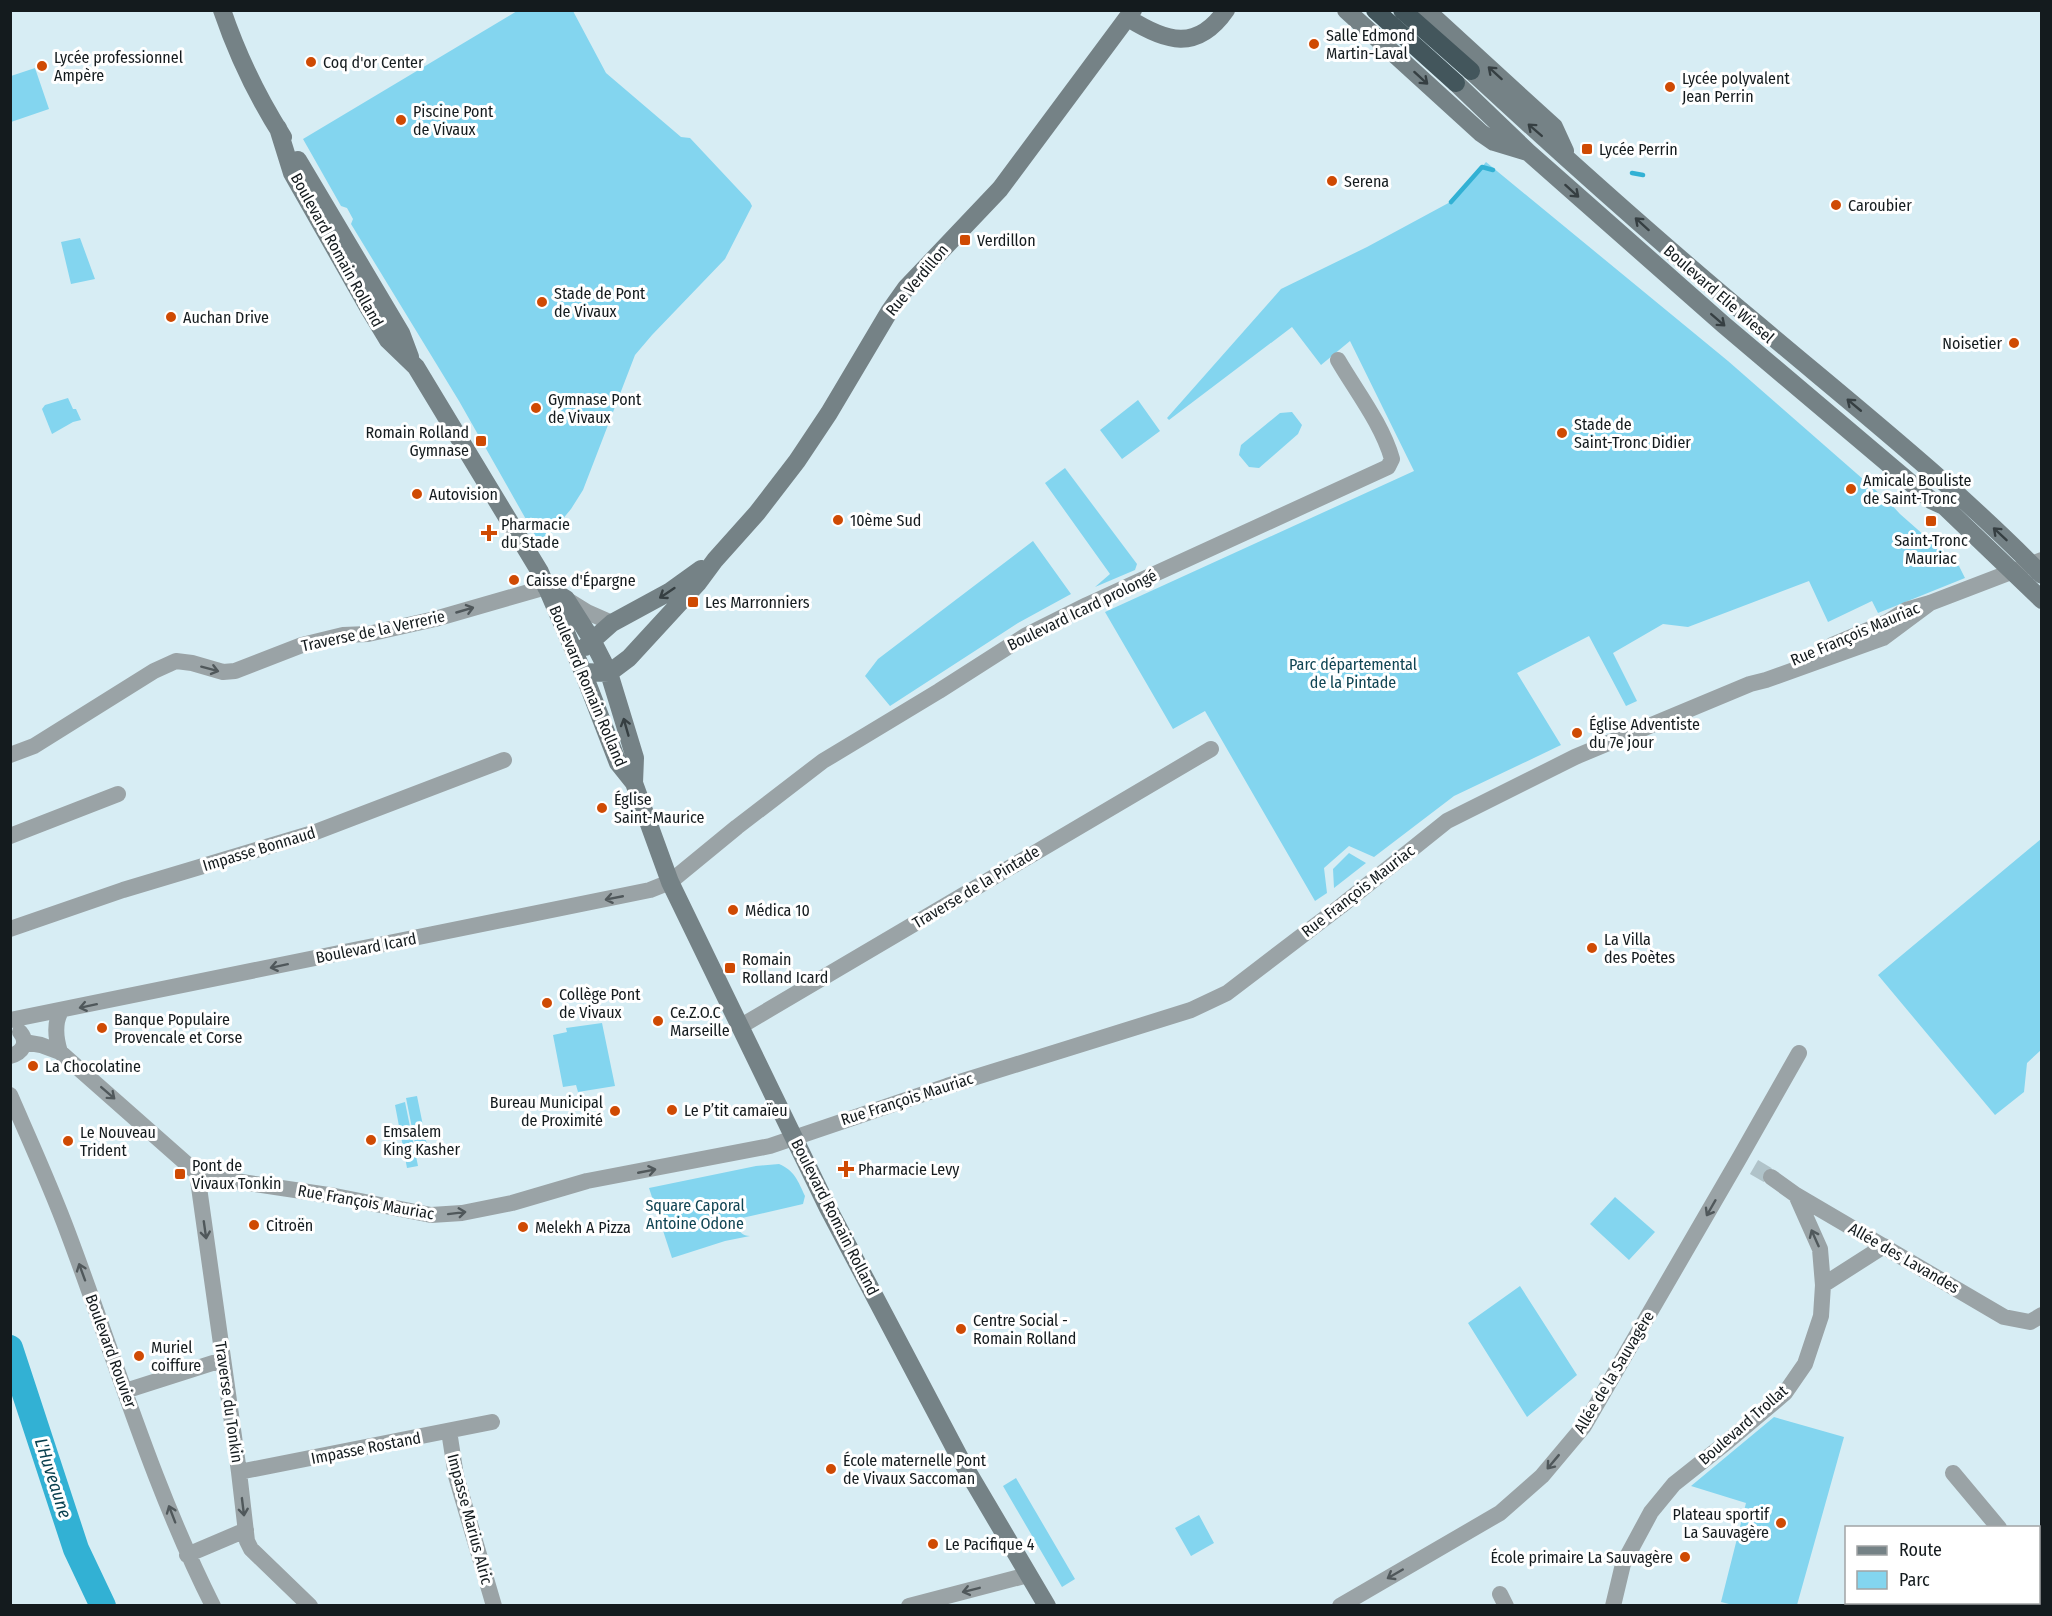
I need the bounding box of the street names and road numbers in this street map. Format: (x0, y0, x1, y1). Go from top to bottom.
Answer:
street label: Boulevard Romain Rolland (287, 170, 387, 330)
street label: Rue Verdillon (882, 240, 952, 320)
street label: Boulevard Elie Wiesel (1660, 241, 1778, 347)
street label: Boulevard Icard prolongé (1004, 565, 1160, 655)
street label: Rue François Mauriac (1788, 598, 1922, 670)
street label: Boulevard Romain Rolland (545, 603, 631, 769)
street label: Traverse de la Verrerie (300, 606, 447, 655)
street label: Impasse Bonnaud (200, 823, 318, 875)
street label: Rue François Mauriac (1298, 841, 1418, 941)
street label: Traverse de la Pintade (909, 842, 1043, 932)
street label: Boulevard Icard (314, 929, 418, 967)
street label: Rue François Mauriac (838, 1069, 976, 1129)
street label: Boulevard Romain Rolland (787, 1136, 883, 1298)
street label: Rue François Mauriac (296, 1181, 436, 1223)
street label: Allée des Lavandes (1845, 1219, 1963, 1297)
street label: Boulevard Rouvier (82, 1292, 141, 1411)
street label: Allée de la Sauvagère (1570, 1307, 1658, 1437)
street label: Traverse du Tonkin (211, 1340, 247, 1464)
street label: Boulevard Trollat (1695, 1381, 1792, 1469)
street label: Impasse Rostand (309, 1428, 423, 1468)
street label: Impasse Marius Alric (443, 1451, 497, 1587)

